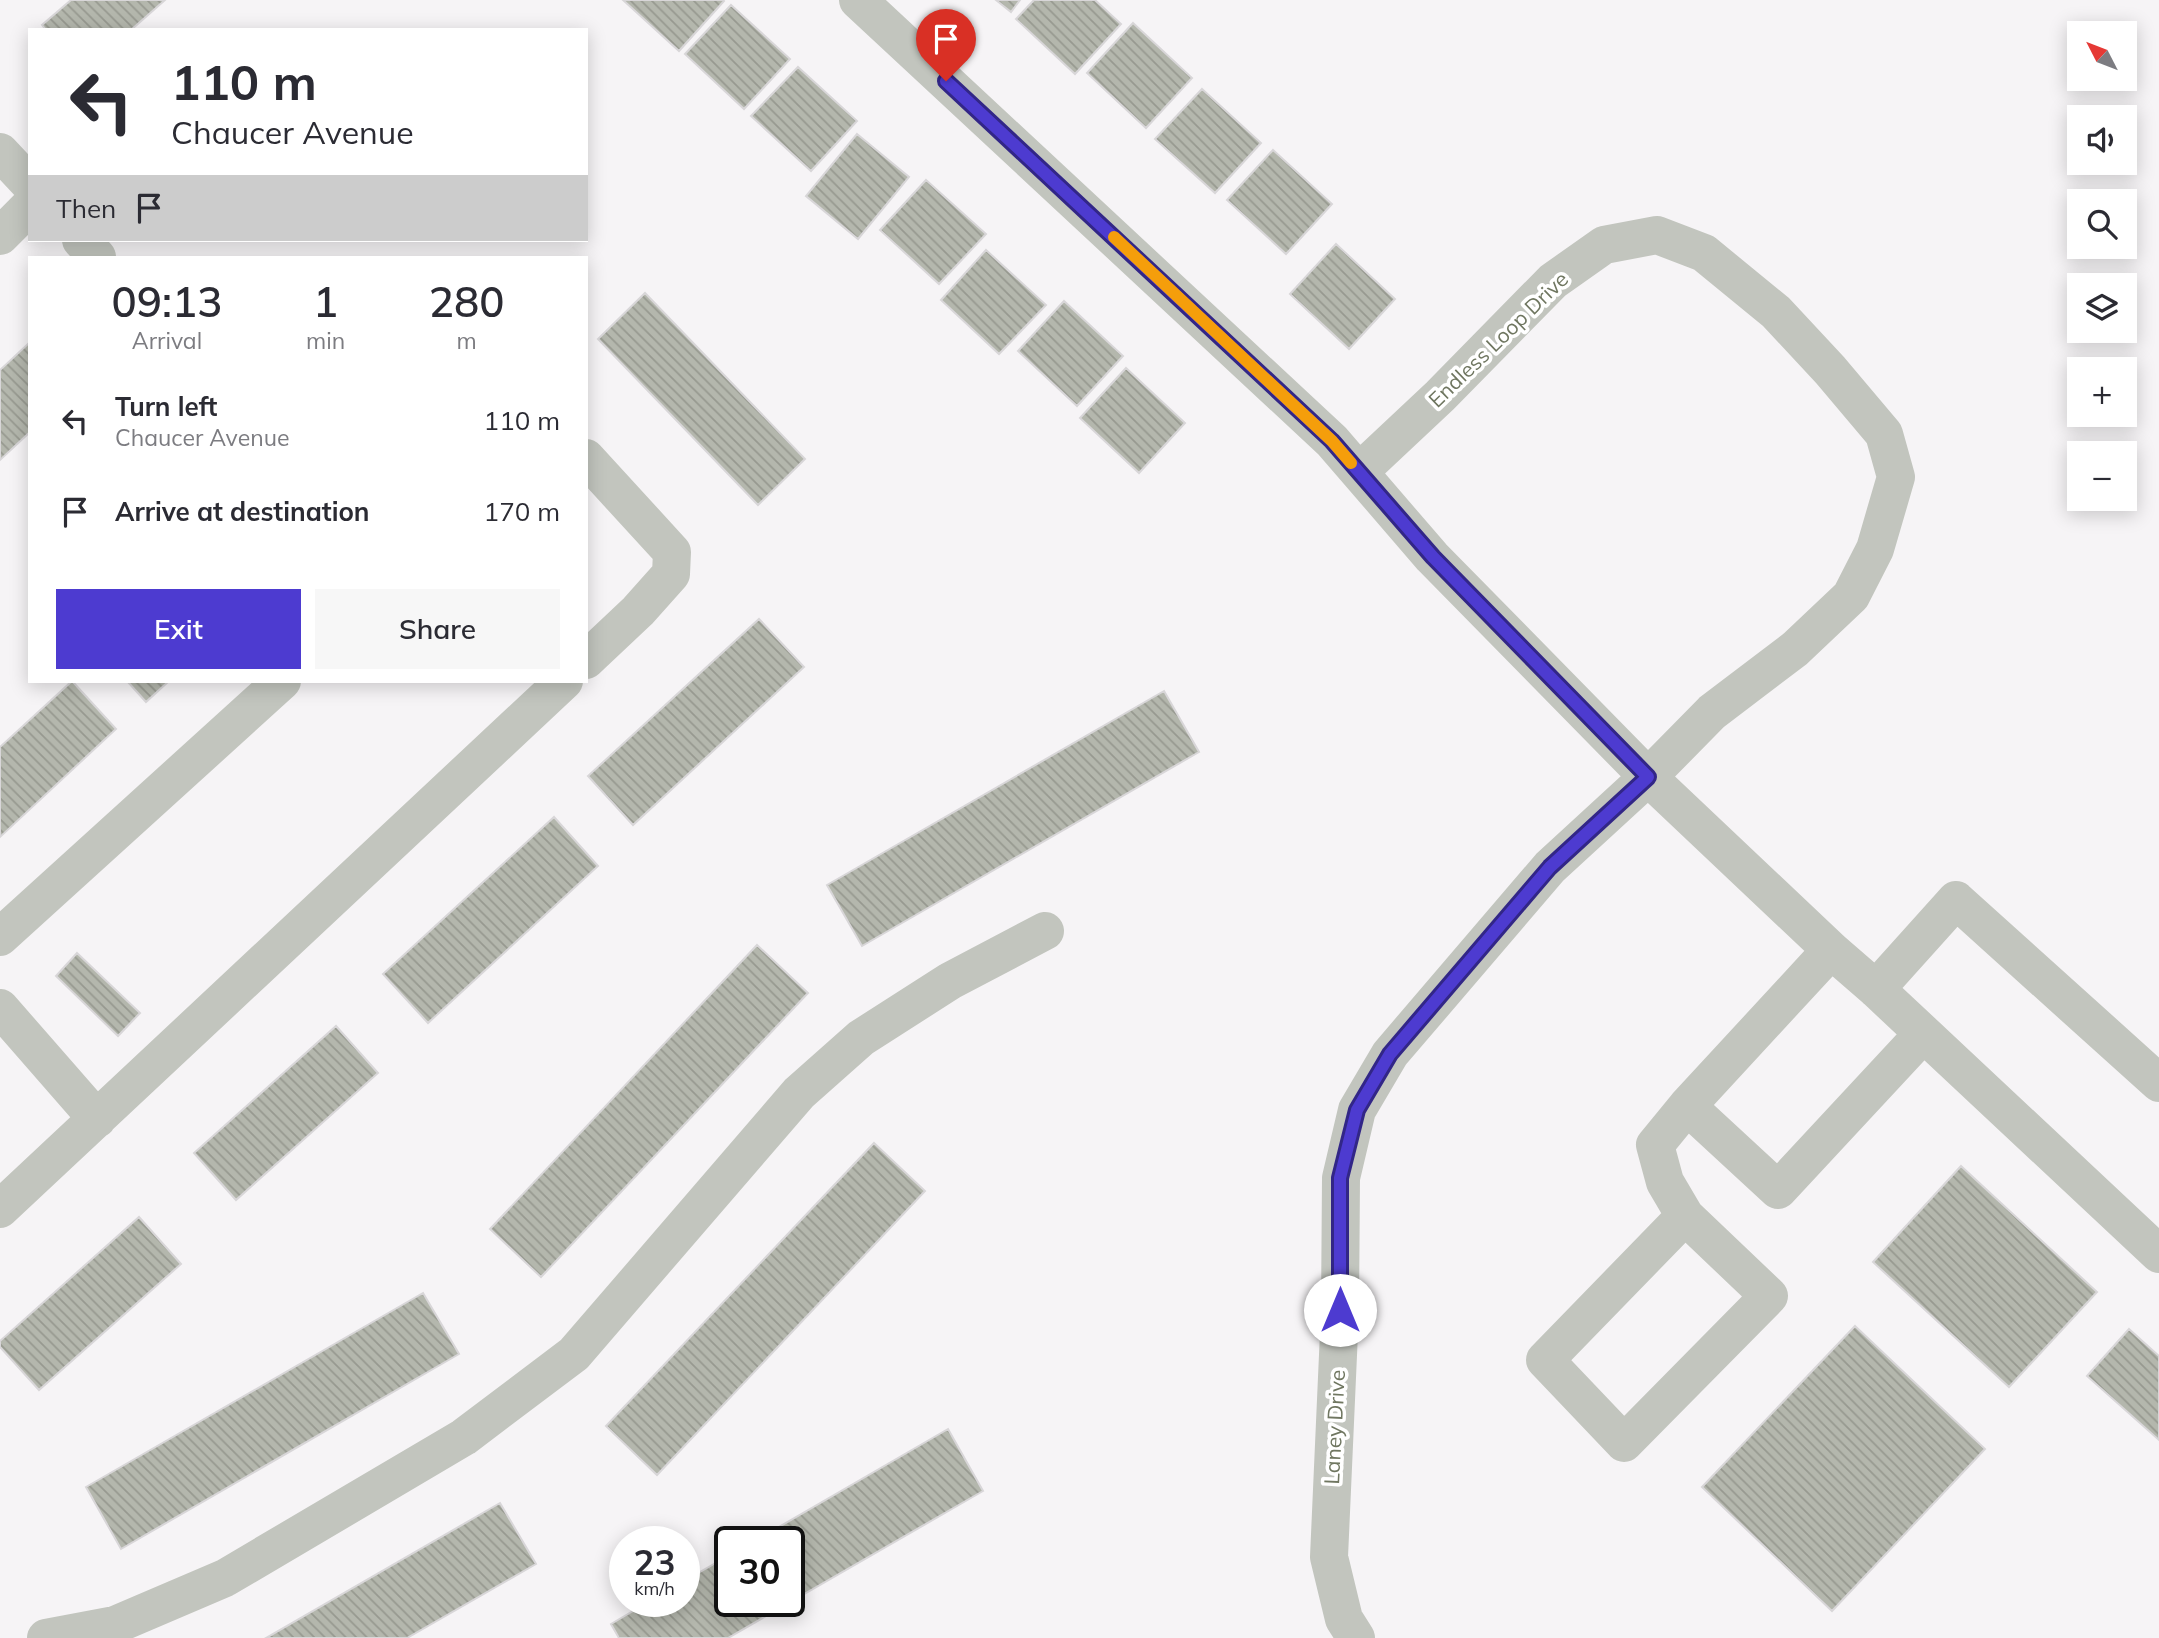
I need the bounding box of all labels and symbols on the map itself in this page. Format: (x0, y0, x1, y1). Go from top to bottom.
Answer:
pin (916, 9, 976, 81)
north arrow (2067, 21, 2137, 91)
street label: Endless Loop Drive (1423, 266, 1573, 412)
position arrow (1303, 1273, 1377, 1347)
street label: Laney Drive (1318, 1369, 1350, 1485)
speed limit sign: 30 (714, 1526, 805, 1617)

